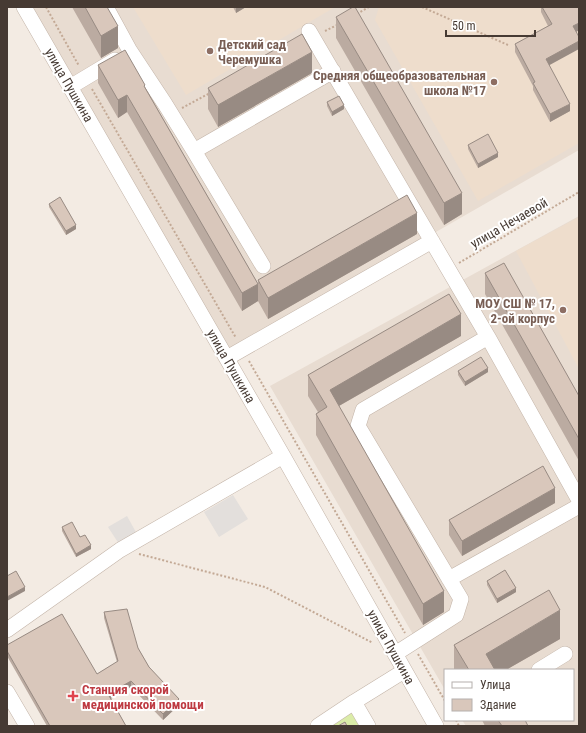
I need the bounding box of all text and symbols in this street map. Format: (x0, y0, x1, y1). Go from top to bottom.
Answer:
scale bar (446, 12, 535, 38)
text: 50 m (452, 19, 476, 33)
place label: Детский сад Черемушка (218, 37, 287, 67)
street label: улица Пушкина (42, 45, 96, 125)
marker: Детский сад Черемушка (205, 46, 215, 56)
place label: Средняя общеобразовательная школа №17 (313, 68, 486, 98)
marker: Средняя общеобразовательная школа №17 (489, 77, 499, 87)
street label: улица Нечаевой (468, 195, 550, 251)
place label: МОУ СШ № 17, 2-ой корпус (475, 296, 555, 326)
marker: МОУ СШ № 17, 2-ой корпус (558, 305, 568, 315)
street label: улица Пушкина (204, 326, 258, 406)
street label: улица Пушкина (364, 607, 418, 687)
legend (444, 669, 574, 721)
text: Улица (480, 678, 511, 692)
place label: Станция скорой медицинской помощи (82, 682, 204, 712)
marker: Станция скорой медицинской помощи (67, 690, 79, 702)
text: Здание (480, 698, 517, 712)

